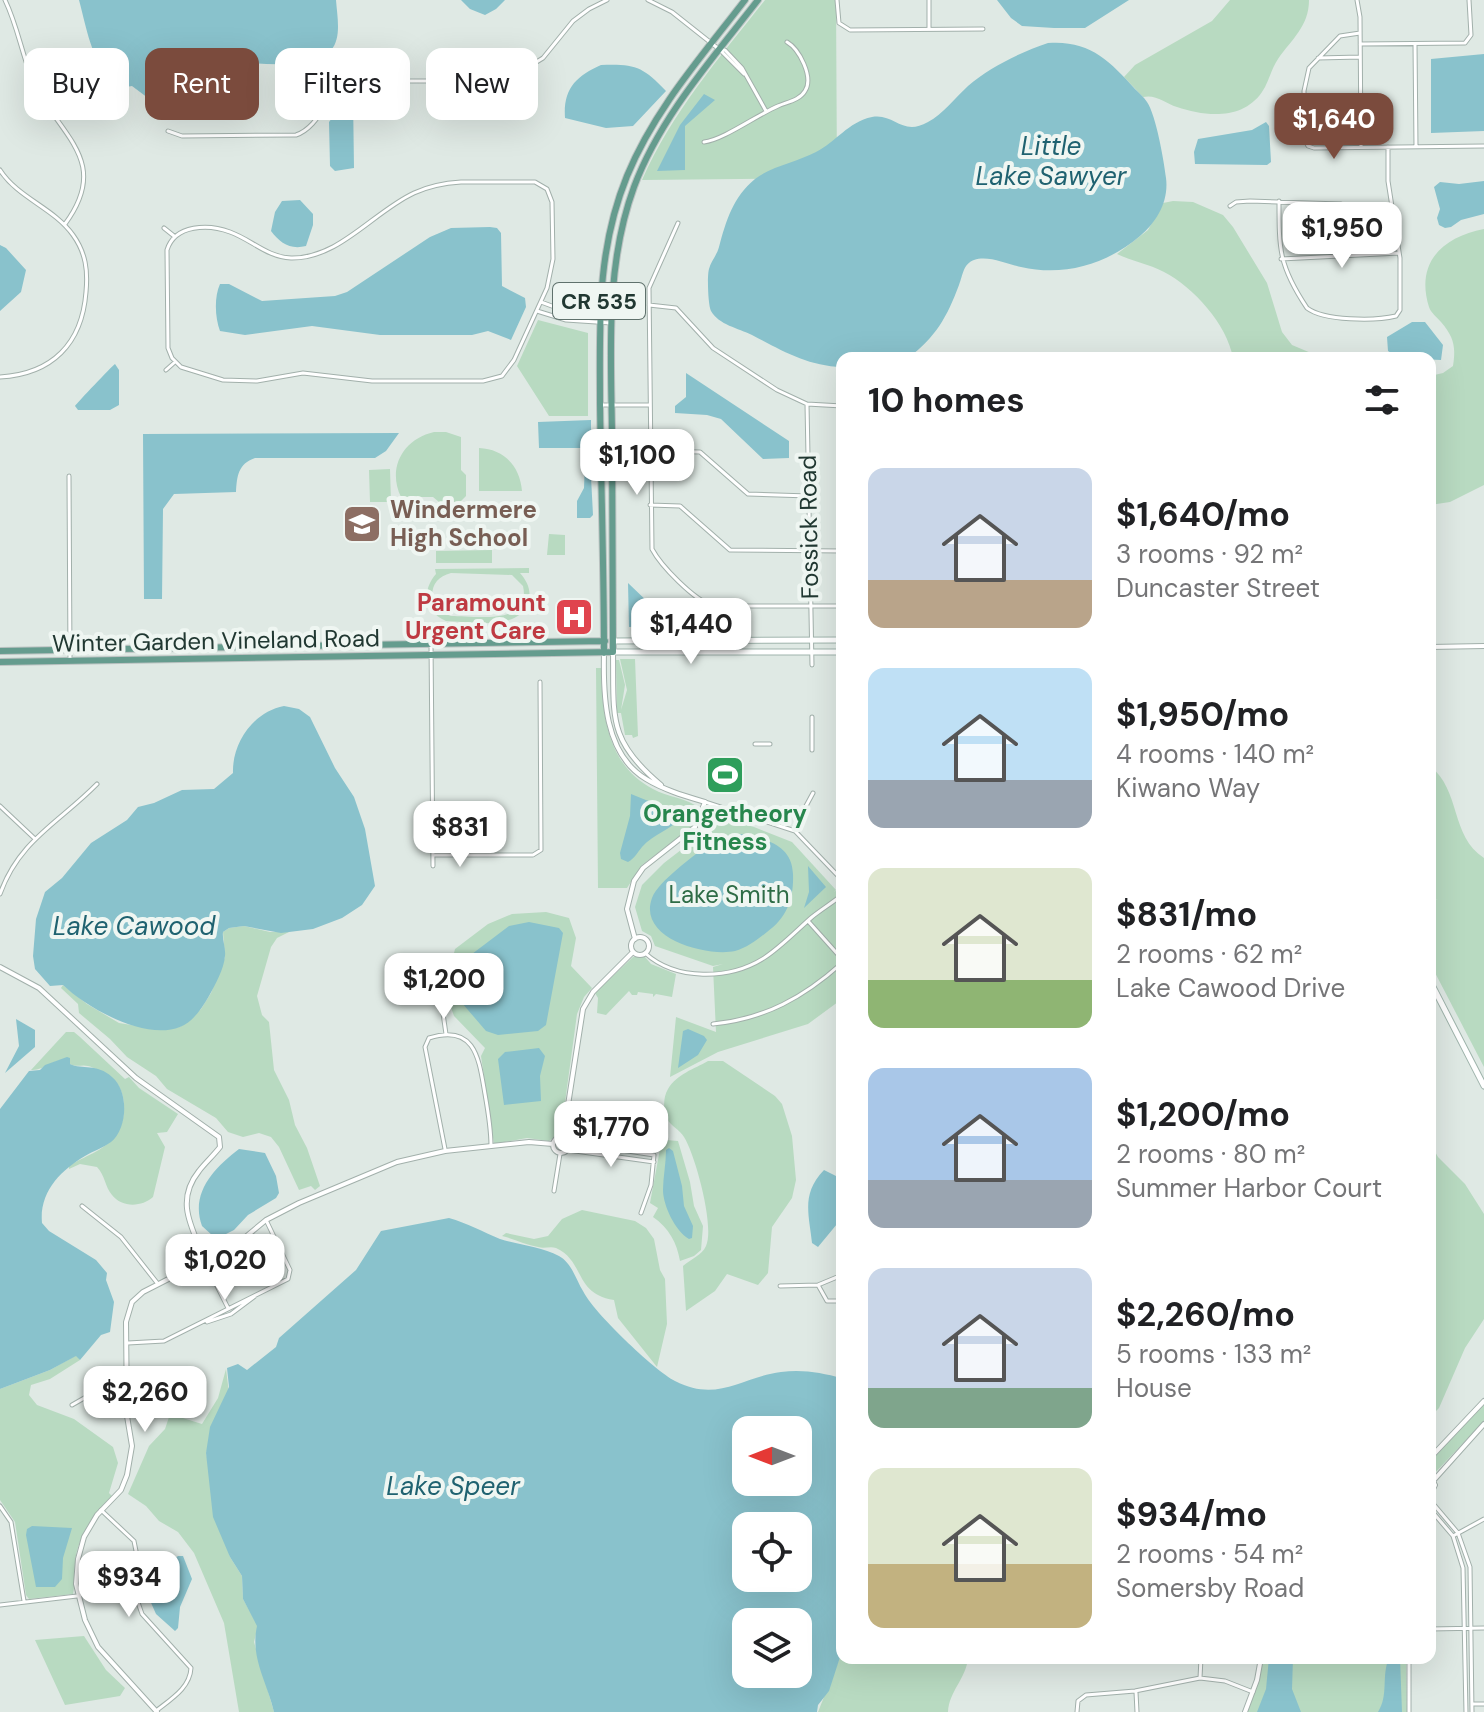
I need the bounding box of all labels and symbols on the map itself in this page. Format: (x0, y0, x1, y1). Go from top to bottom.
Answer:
pin: $1,640 (1269, 93, 1399, 161)
water label: Little Lake Sawyer (976, 129, 1128, 193)
pin: $1,950 (1277, 202, 1407, 270)
road number: CR 535 (553, 283, 645, 319)
pin: $1,100 (572, 429, 702, 497)
street label: Fossick Road (792, 454, 825, 600)
place label: Windermere High School (390, 494, 537, 553)
school or university icon: Windermere High School (341, 503, 383, 545)
place label: Paramount Urgent Care (405, 587, 546, 646)
hospital icon: Paramount Urgent Care (553, 596, 595, 638)
pin: $1,440 (626, 598, 756, 666)
street label: Winter Garden Vineland Road (52, 622, 380, 659)
sports icon: Orangetheory Fitness (704, 754, 746, 796)
place label: Orangetheory Fitness (643, 798, 808, 857)
pin: $831 (413, 801, 507, 869)
park label: Lake Smith (668, 879, 790, 910)
water label: Lake Cawood (53, 909, 216, 943)
pin: $1,200 (379, 953, 509, 1021)
pin: $1,770 (546, 1101, 676, 1169)
pin: $1,020 (160, 1234, 290, 1302)
pin: $2,260 (80, 1366, 210, 1434)
north arrow (732, 1416, 812, 1496)
water label: Lake Speer (386, 1469, 521, 1503)
pin: $934 (82, 1551, 176, 1619)

